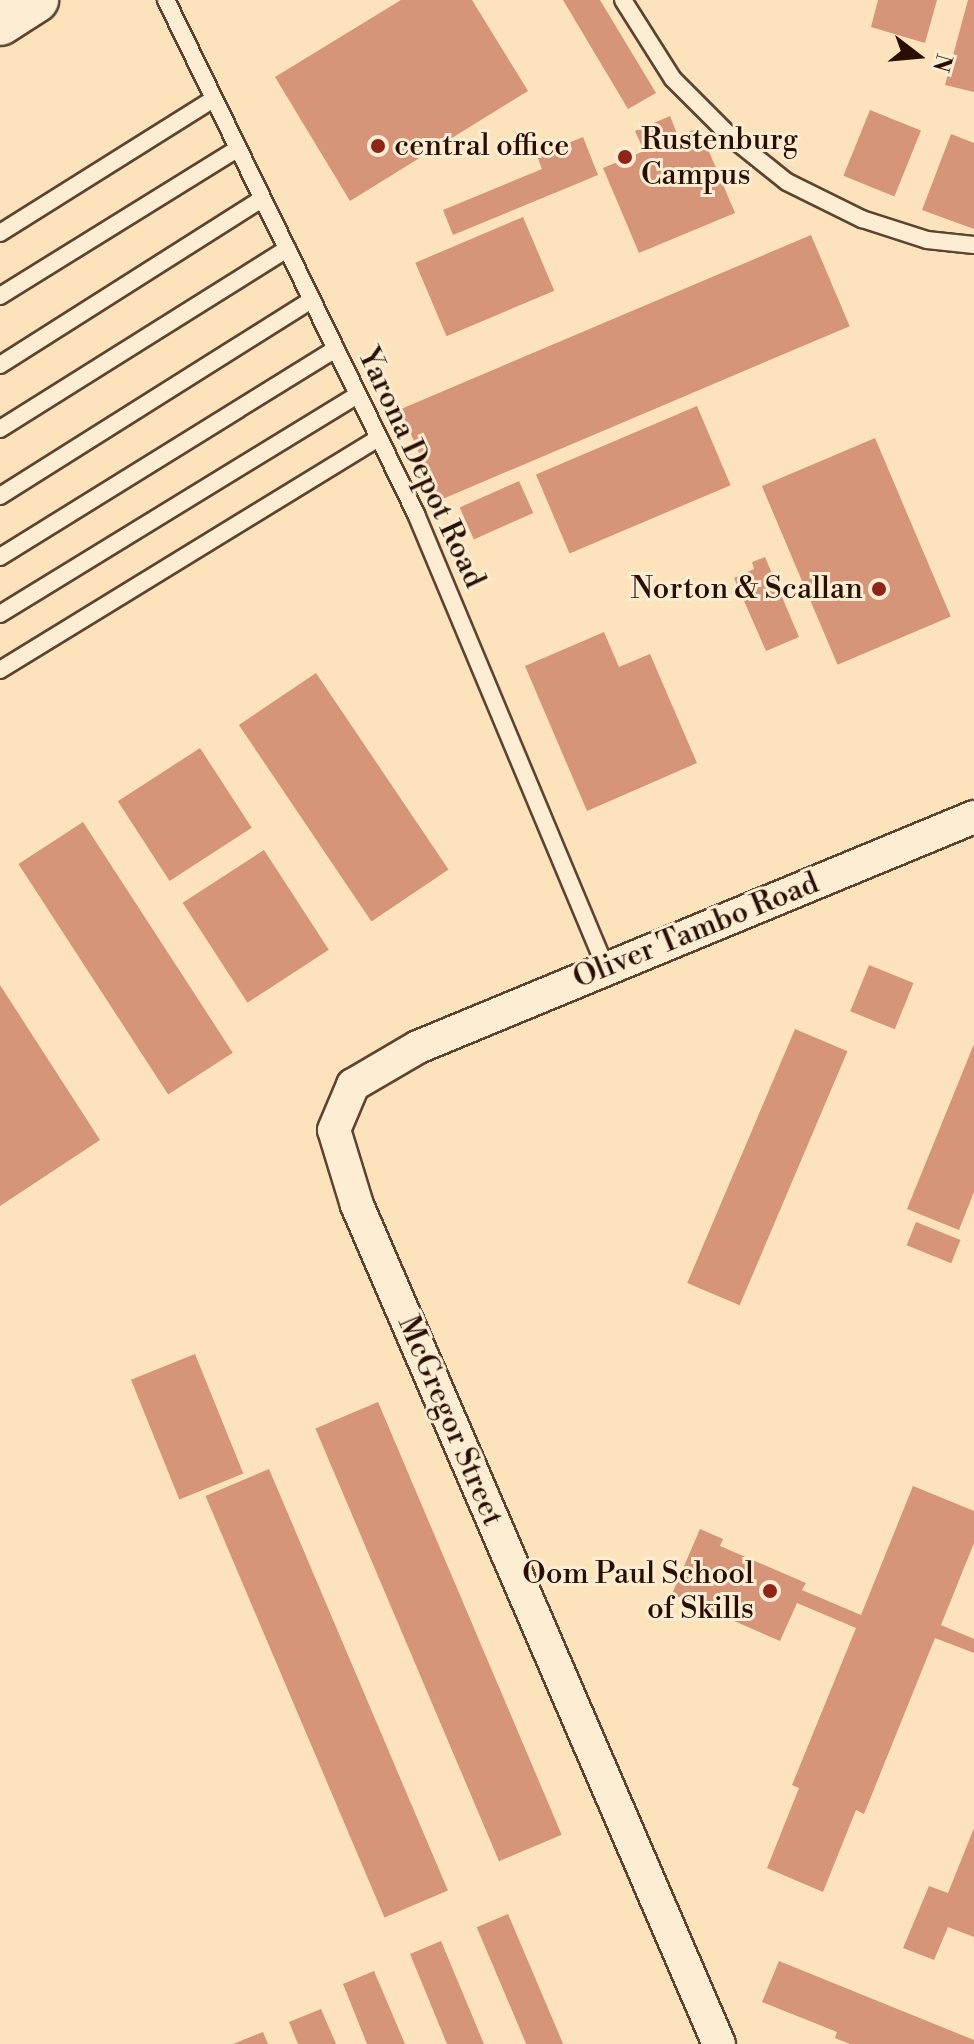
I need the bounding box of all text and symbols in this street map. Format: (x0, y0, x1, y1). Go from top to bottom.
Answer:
north arrow (878, 16, 958, 96)
text: N (926, 51, 957, 75)
place label: Rustenburg Campus (641, 122, 798, 192)
place label: central office (394, 128, 569, 164)
marker: central office (369, 137, 387, 155)
marker: Rustenburg Campus (616, 148, 634, 166)
street label: Yarona Depot Road (350, 342, 492, 594)
place label: Norton & Scallan (631, 571, 863, 607)
marker: Norton & Scallan (870, 580, 888, 598)
street label: Oliver Tambo Road (568, 865, 824, 997)
street label: McGregor Street (390, 1311, 510, 1531)
place label: Oom Paul School of Skills (522, 1556, 754, 1626)
marker: Oom Paul School of Skills (761, 1582, 779, 1600)

